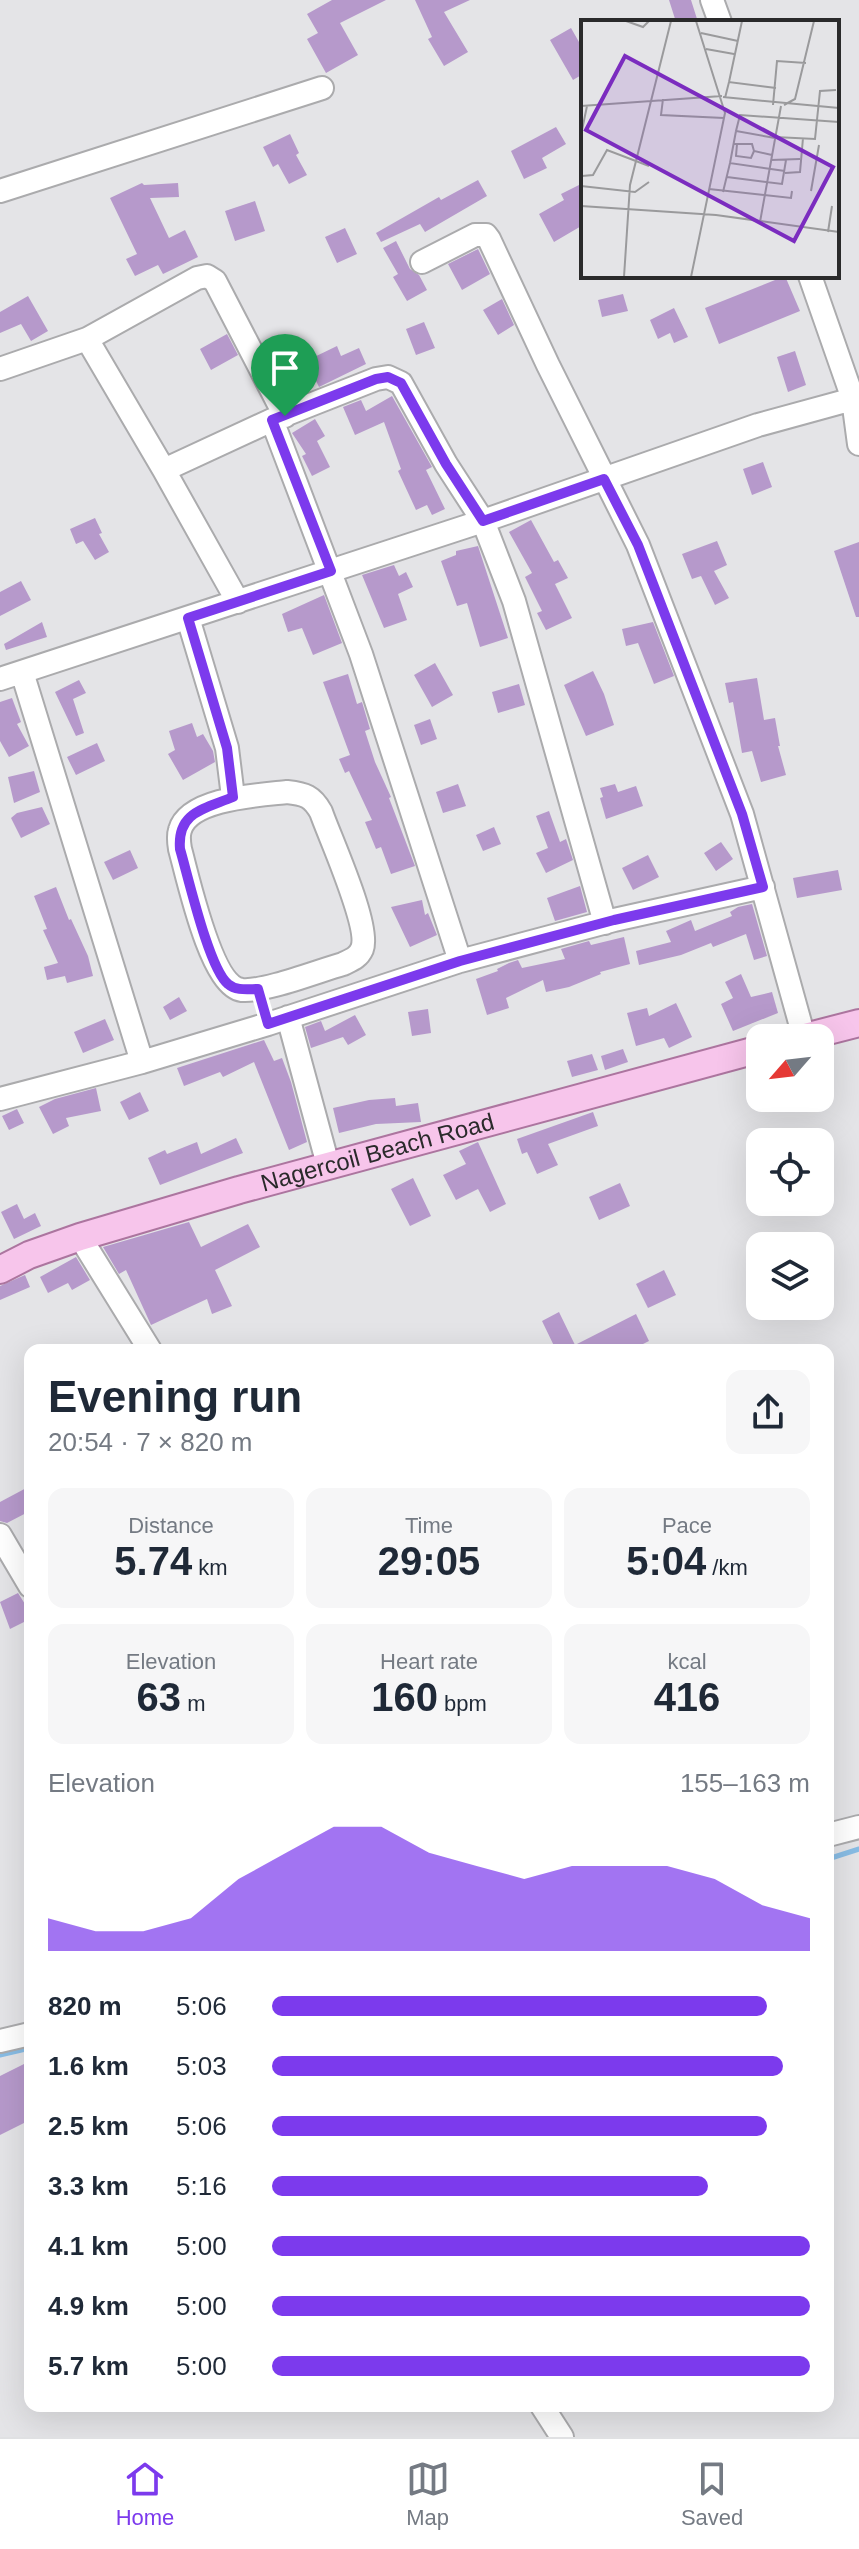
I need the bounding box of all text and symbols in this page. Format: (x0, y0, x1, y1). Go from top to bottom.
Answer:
inset map (581, 20, 839, 278)
pin (251, 334, 319, 416)
icon: arrive (263, 346, 307, 390)
north arrow (746, 1024, 834, 1112)
map controls (746, 1024, 834, 1320)
street label: Nagercoil Beach Road (258, 1108, 497, 1196)
button: locate (746, 1128, 834, 1216)
button: layers (746, 1232, 834, 1320)
button: share (726, 1370, 810, 1454)
text: Evening run (48, 1372, 302, 1421)
text: 20:54 · 7 × 820 m (48, 1427, 253, 1457)
text: Distance (128, 1513, 214, 1538)
text: Time (405, 1513, 453, 1538)
text: Pace (662, 1513, 712, 1538)
text: 5.74 (114, 1539, 192, 1583)
text: 29:05 (378, 1539, 480, 1583)
text: 5:04 (626, 1539, 706, 1583)
text: km (192, 1555, 228, 1580)
text: /km (706, 1555, 748, 1580)
text: Elevation (126, 1649, 216, 1674)
text: Heart rate (380, 1649, 478, 1674)
text: kcal (667, 1649, 707, 1674)
text: 63 (137, 1675, 181, 1719)
text: 160 (371, 1675, 438, 1719)
text: 416 (654, 1675, 720, 1719)
text: m (181, 1691, 205, 1716)
text: bpm (438, 1691, 487, 1716)
text: Elevation (48, 1768, 155, 1798)
text: 155–163 m (680, 1768, 810, 1798)
text: 820 m (48, 1991, 122, 2021)
text: 5:06 (176, 1991, 227, 2021)
text: 1.6 km (48, 2051, 129, 2081)
text: 5:03 (176, 2051, 227, 2081)
text: 2.5 km (48, 2111, 129, 2141)
text: 5:06 (176, 2111, 227, 2141)
text: 3.3 km (48, 2171, 129, 2201)
text: 5:16 (176, 2171, 227, 2201)
text: 4.1 km (48, 2231, 129, 2261)
text: 5:00 (176, 2231, 227, 2261)
text: 4.9 km (48, 2291, 129, 2321)
text: 5:00 (176, 2291, 227, 2321)
text: 5.7 km (48, 2351, 129, 2381)
text: 5:00 (176, 2351, 227, 2381)
tab: Home (116, 2457, 174, 2531)
tab: Map (406, 2457, 450, 2531)
tab: Saved (681, 2457, 743, 2531)

